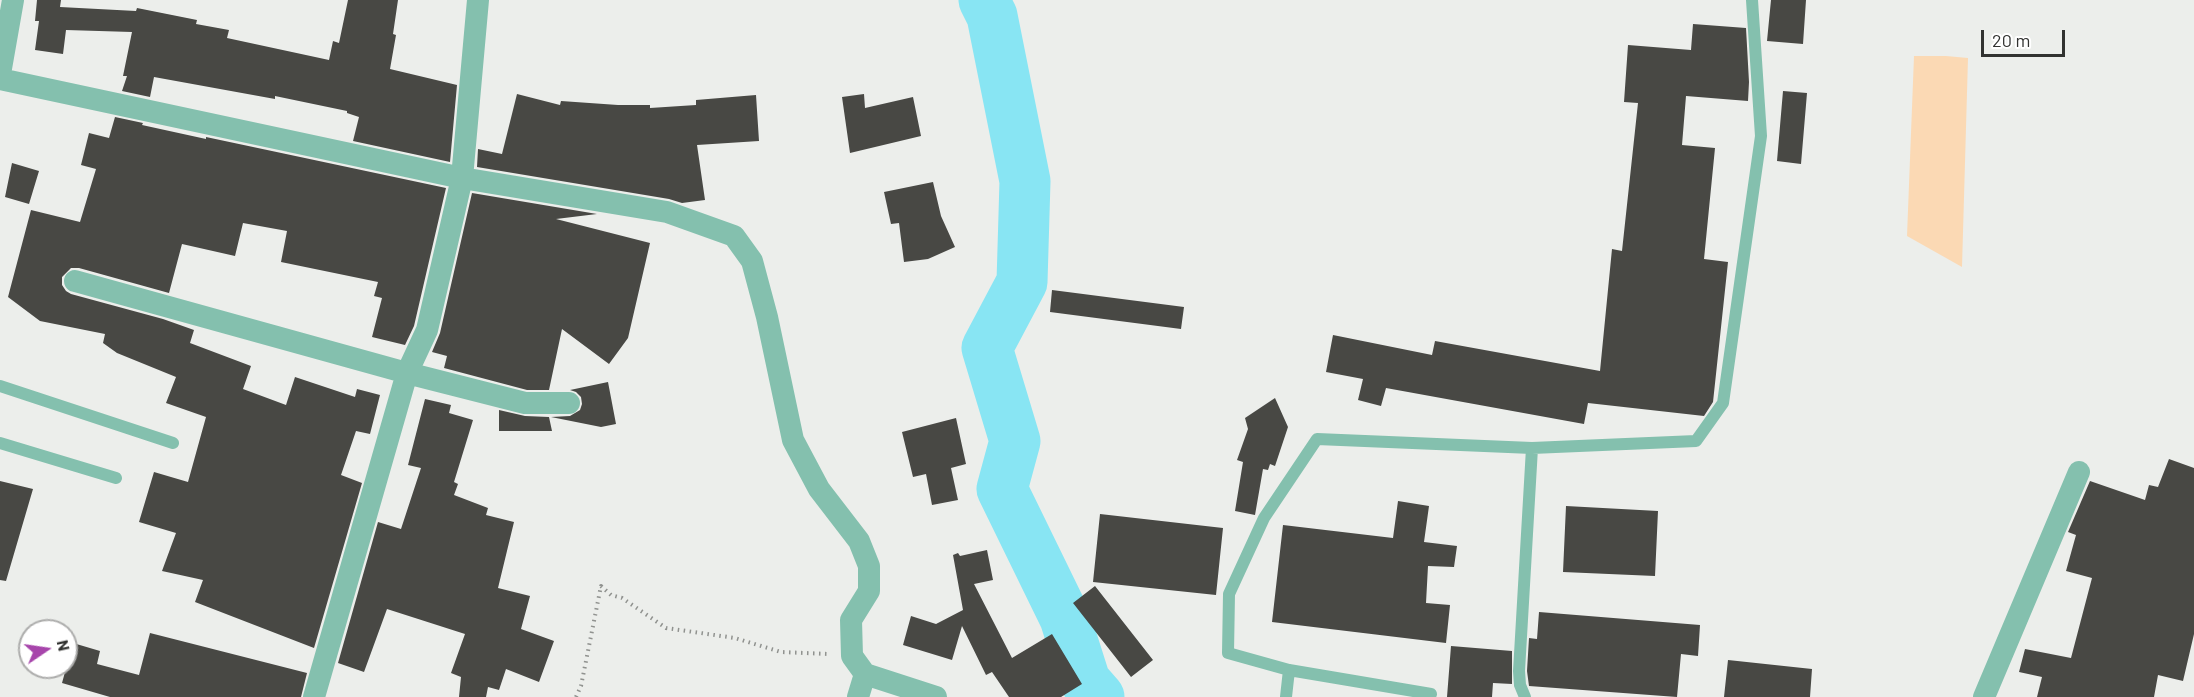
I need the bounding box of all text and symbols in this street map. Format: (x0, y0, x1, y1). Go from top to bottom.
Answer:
scale bar (1984, 18, 2068, 56)
text: 20 m (1992, 29, 2030, 51)
north arrow (18, 619, 78, 679)
text: N (54, 638, 75, 653)

